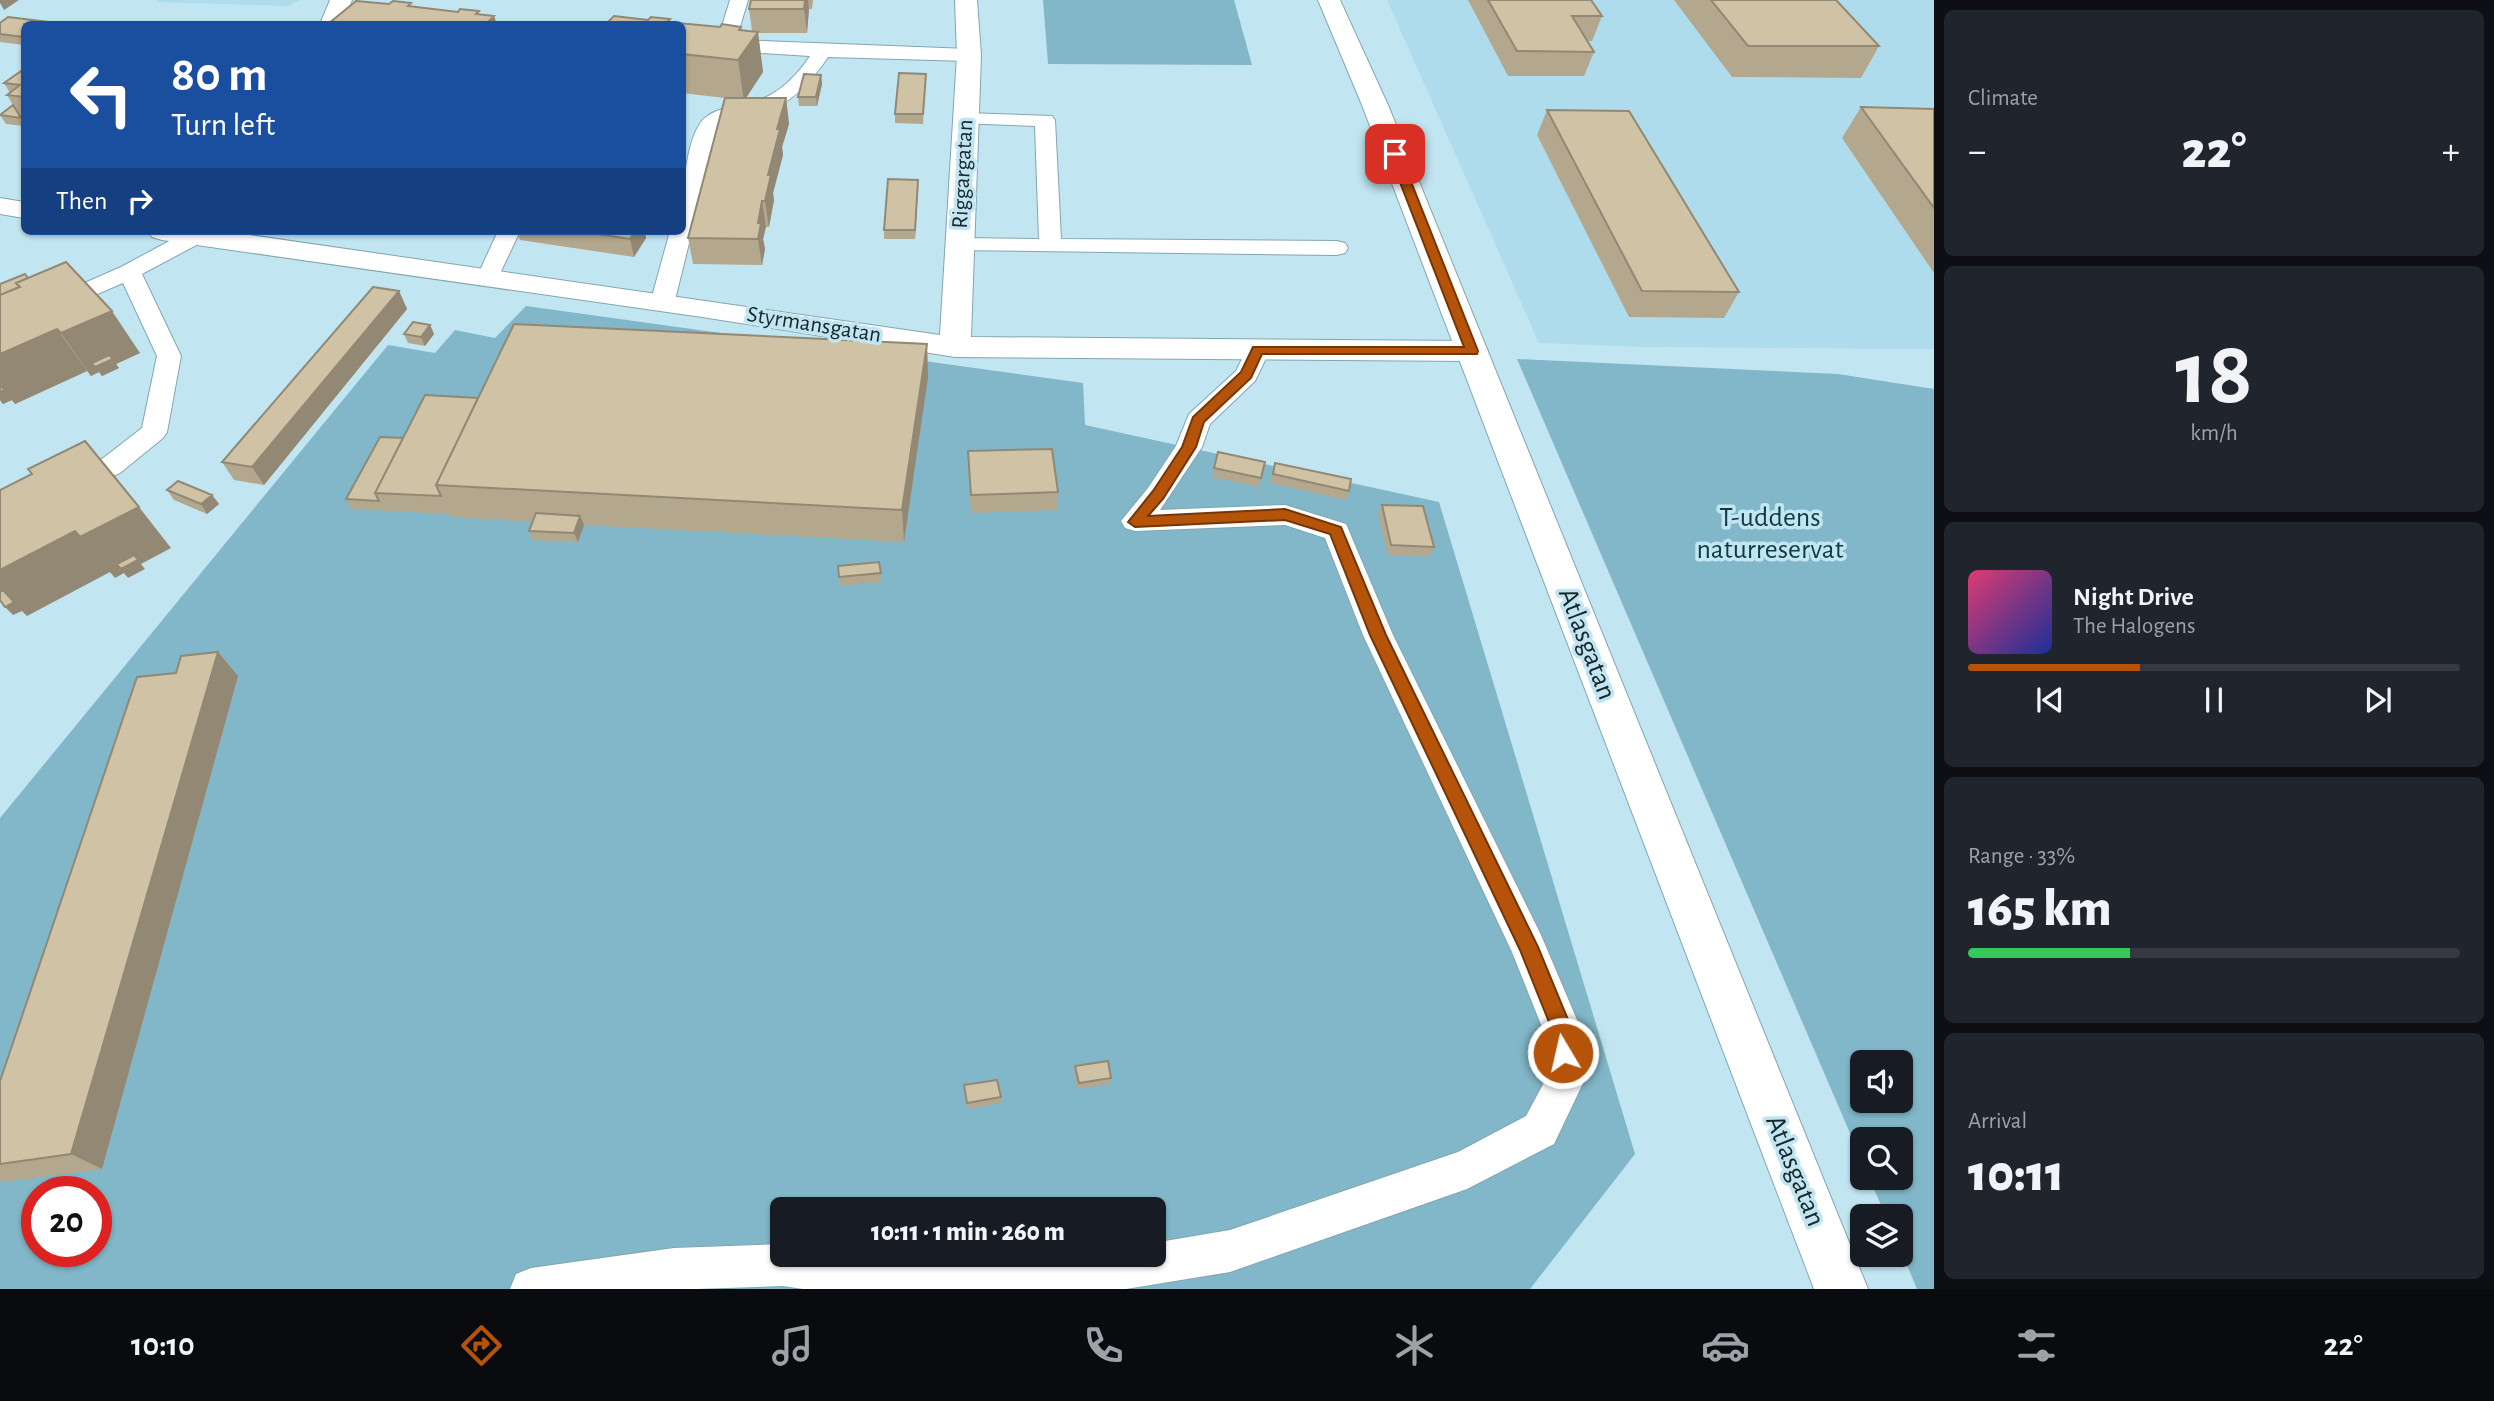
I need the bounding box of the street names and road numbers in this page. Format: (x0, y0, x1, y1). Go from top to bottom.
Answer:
street label: Riggargatan (949, 119, 977, 229)
street label: Styrmansgatan (745, 303, 883, 347)
street label: Atlasgatan (1553, 584, 1621, 704)
street label: Atlasgatan (1760, 1112, 1830, 1230)

